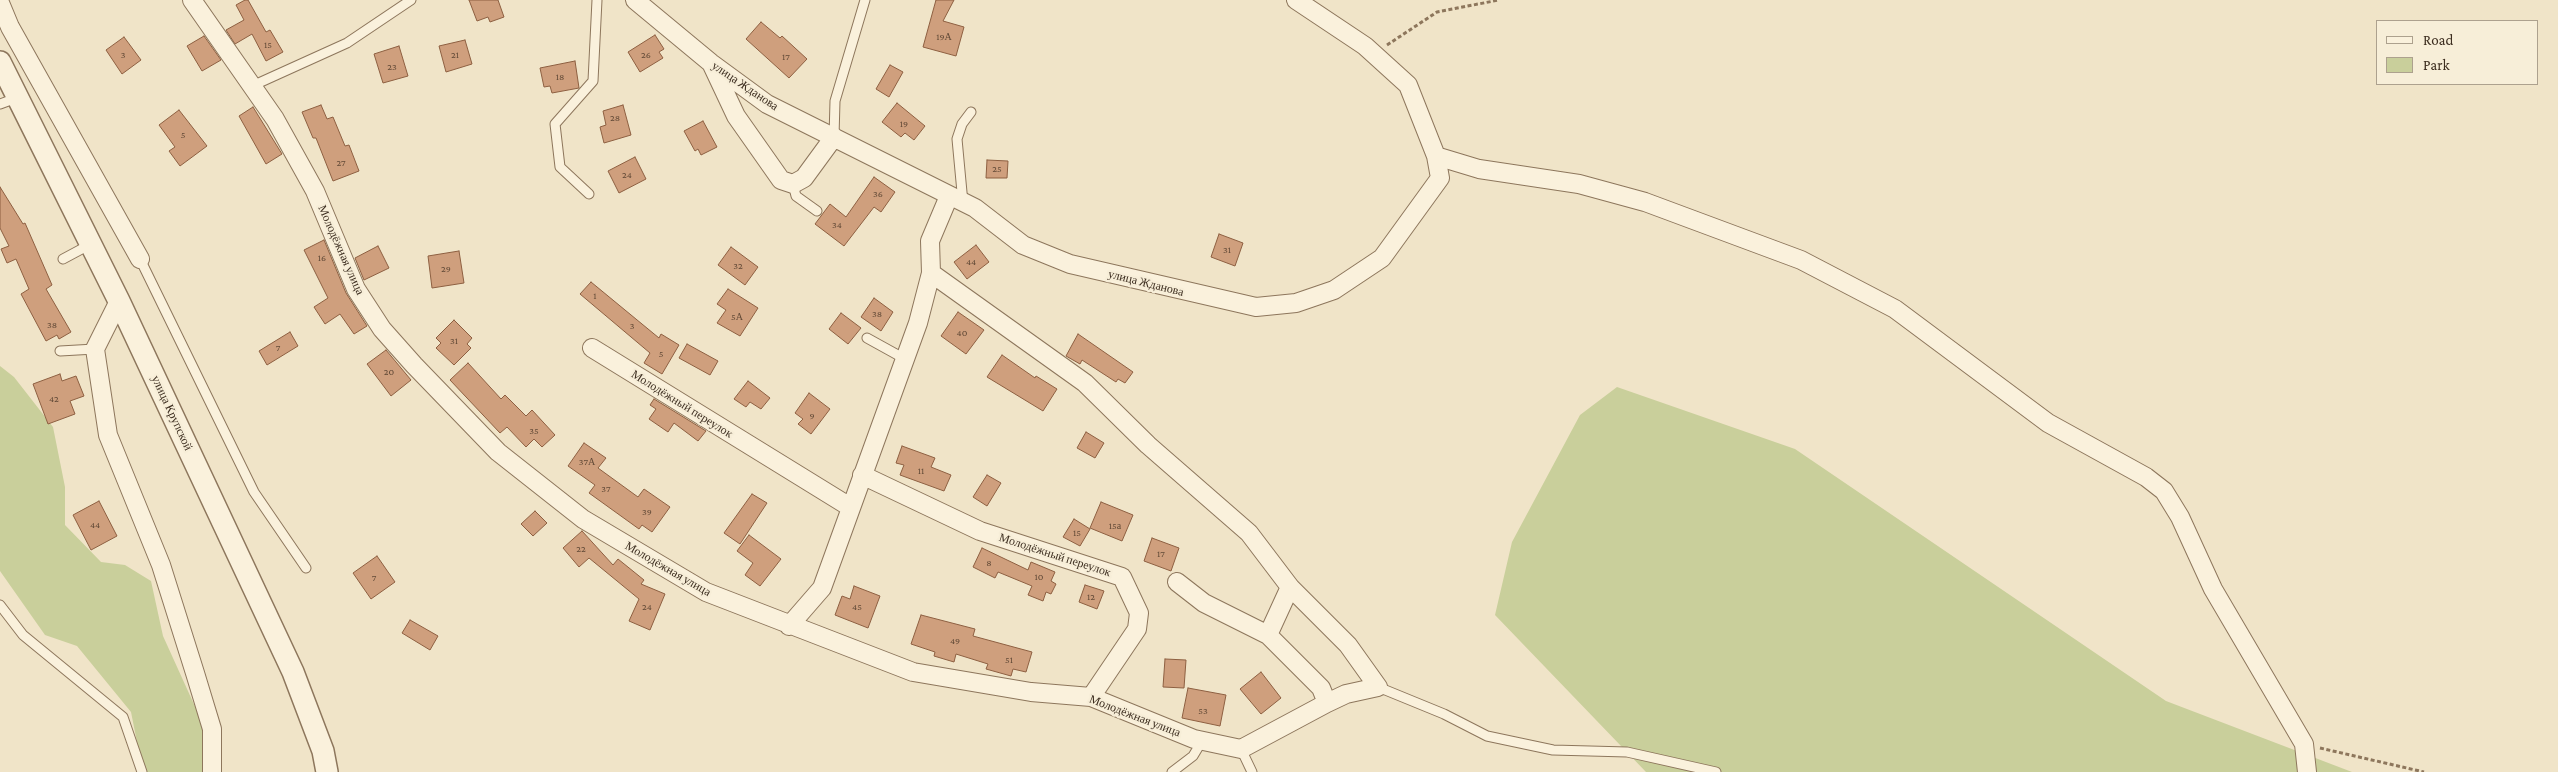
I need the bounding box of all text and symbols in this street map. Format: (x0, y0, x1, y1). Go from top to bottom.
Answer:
legend (2376, 20, 2538, 85)
house number: 19А (936, 31, 952, 43)
text: Road (2423, 32, 2453, 48)
house number: 15 (264, 39, 272, 51)
house number: 3 (121, 49, 125, 61)
house number: 21 (451, 49, 459, 61)
house number: 26 (641, 49, 651, 61)
house number: 17 (782, 51, 790, 63)
text: Park (2423, 57, 2450, 73)
street label: улица Жданова (709, 58, 781, 114)
house number: 23 (387, 61, 397, 73)
house number: 18 (556, 71, 564, 83)
house number: 28 (610, 112, 620, 124)
house number: 19 (900, 118, 908, 130)
house number: 5 (181, 129, 185, 141)
house number: 27 (336, 157, 346, 169)
house number: 25 (992, 163, 1002, 175)
house number: 24 (622, 169, 632, 181)
house number: 36 (873, 188, 883, 200)
street label: Молодёжная улица (315, 203, 367, 297)
house number: 34 (832, 219, 842, 231)
house number: 31 (1223, 244, 1231, 256)
house number: 16 (318, 252, 326, 264)
house number: 44 (966, 256, 976, 268)
house number: 32 (733, 260, 743, 272)
house number: 29 (441, 263, 451, 275)
street label: улица Жданова (1107, 267, 1185, 299)
house number: 1 (593, 290, 597, 302)
house number: 38 (872, 308, 882, 320)
house number: 5А (731, 311, 743, 323)
house number: 38 (47, 319, 57, 331)
house number: 3 (630, 320, 634, 332)
house number: 40 (957, 327, 967, 339)
house number: 31 (450, 335, 458, 347)
house number: 7 (276, 342, 280, 354)
house number: 5 (659, 348, 663, 360)
house number: 20 (384, 366, 394, 378)
street label: Молодёжный переулок (629, 367, 735, 441)
street label: улица Крупской (148, 373, 196, 453)
house number: 42 (49, 393, 59, 405)
house number: 9 (809, 410, 815, 422)
house number: 35 (529, 425, 539, 437)
house number: 37А (579, 456, 595, 468)
house number: 11 (918, 465, 924, 477)
house number: 37 (601, 483, 611, 495)
house number: 39 (642, 506, 652, 518)
house number: 44 (90, 519, 100, 531)
house number: 15а (1109, 520, 1121, 532)
house number: 15 (1073, 527, 1081, 539)
street label: Молодёжный переулок (997, 530, 1113, 580)
street label: Молодёжная улица (623, 539, 713, 599)
house number: 22 (576, 543, 586, 555)
house number: 17 (1157, 548, 1165, 560)
house number: 8 (986, 557, 992, 569)
house number: 10 (1035, 571, 1043, 583)
house number: 7 (372, 572, 376, 584)
house number: 12 (1087, 591, 1095, 603)
house number: 24 (642, 601, 652, 613)
house number: 45 (852, 601, 862, 613)
house number: 49 (950, 635, 960, 647)
house number: 51 (1005, 654, 1013, 666)
street label: Молодёжная улица (1087, 692, 1183, 740)
house number: 53 (1198, 705, 1208, 717)

